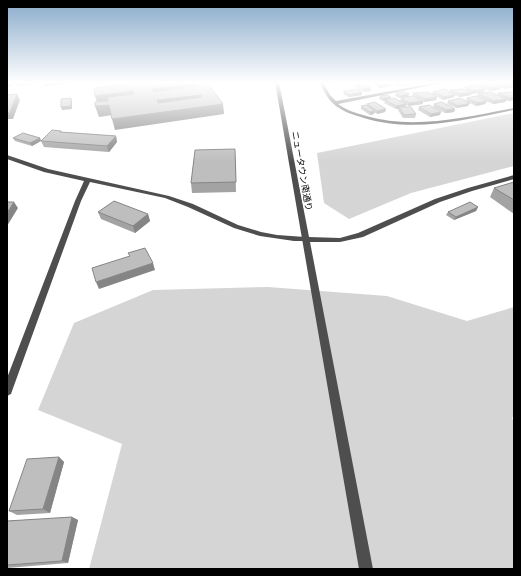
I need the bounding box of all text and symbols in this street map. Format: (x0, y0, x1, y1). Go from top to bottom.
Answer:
street label: ニュータウン南通り (288, 130, 315, 212)

